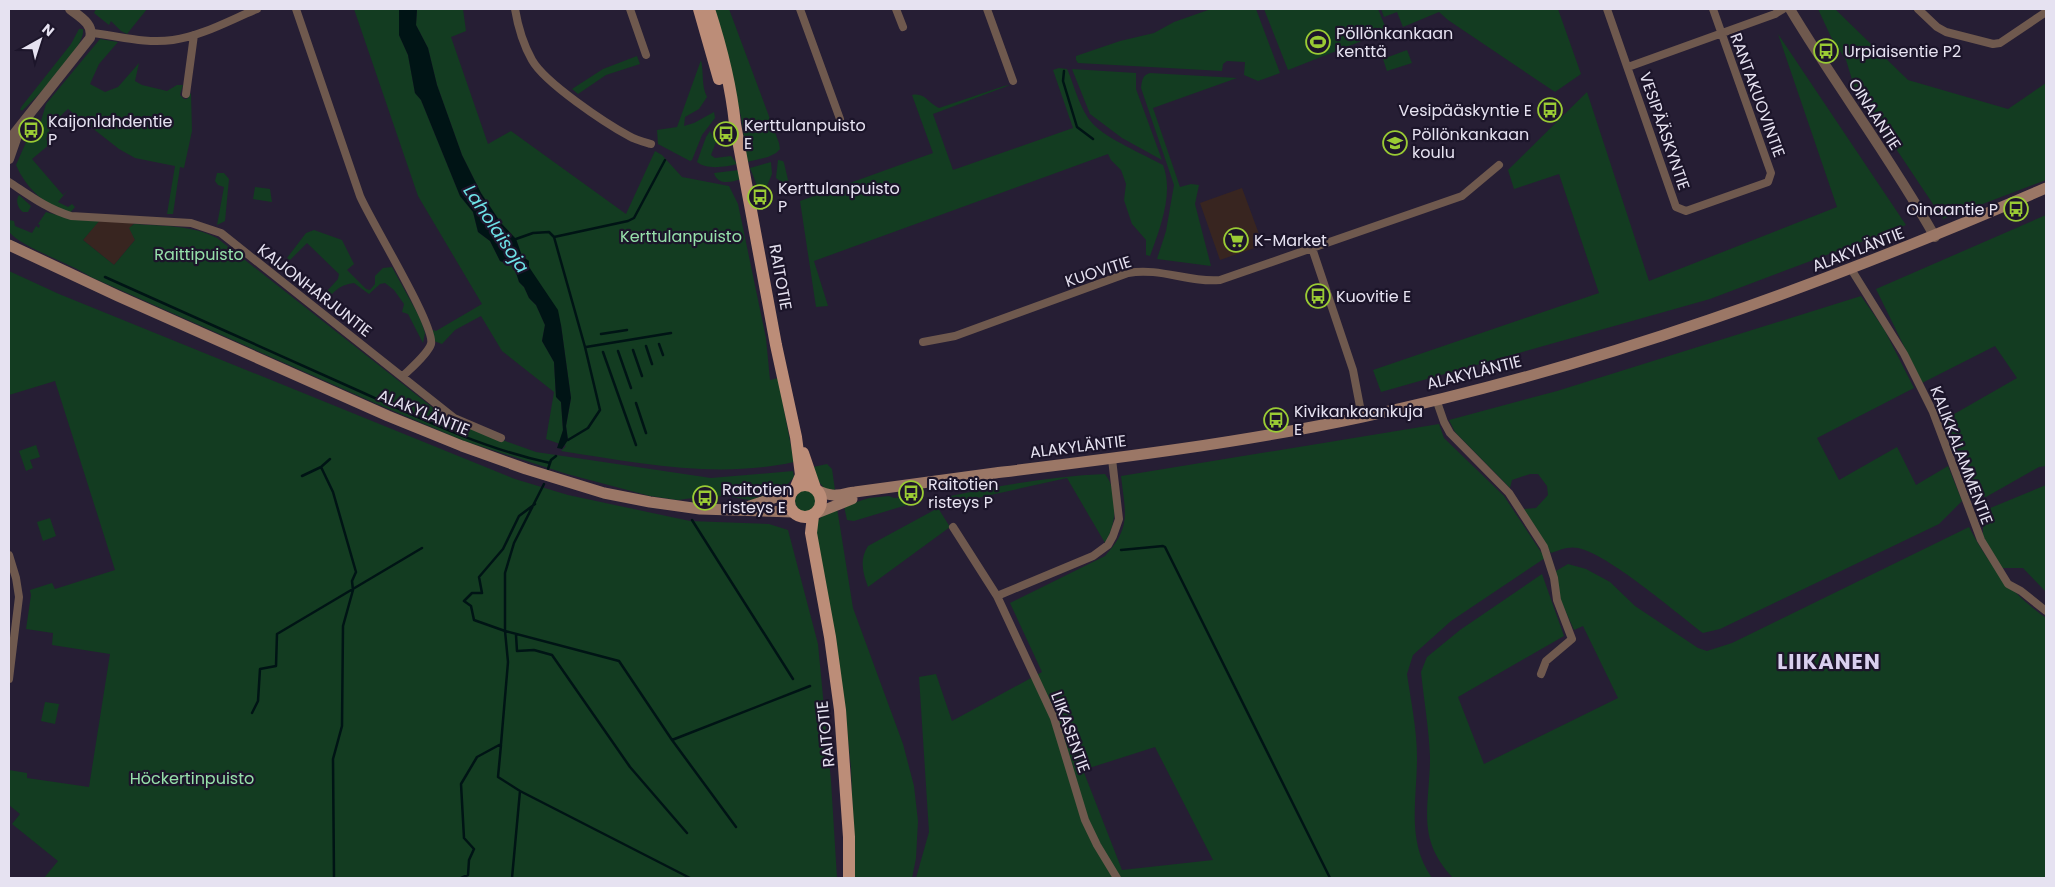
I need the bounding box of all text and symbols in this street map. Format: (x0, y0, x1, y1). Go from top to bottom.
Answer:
north arrow (15, 15, 65, 65)
text: N (38, 19, 59, 41)
place label: Pöllönkankaan kenttä (1336, 22, 1453, 63)
sports icon: Pöllönkankaan kenttä (1305, 29, 1331, 55)
street label: RANTAKUOVINTIE (1724, 30, 1791, 161)
bus stop icon: Urpiaisentie P2 (1813, 38, 1839, 64)
place label: Urpiaisentie P2 (1844, 40, 1961, 63)
street label: VESIPÄÄSKYNTIE (1634, 69, 1696, 193)
street label: OINAANTIE (1843, 74, 1906, 155)
bus stop icon: Vesipääskyntie E (1537, 97, 1563, 123)
place label: Vesipääskyntie E (1399, 99, 1532, 122)
place label: Kaijonlahdentie P (48, 110, 173, 151)
place label: Kerttulanpuisto E (744, 114, 866, 155)
bus stop icon: Kaijonlahdentie P (18, 117, 44, 143)
bus stop icon: Kerttulanpuisto E (713, 121, 739, 147)
place label: Pöllönkankaan koulu (1412, 123, 1529, 164)
school or university icon: Pöllönkankaan koulu (1382, 130, 1408, 156)
place label: Kerttulanpuisto P (778, 177, 900, 218)
water label: Laholaisoja (458, 180, 535, 278)
bus stop icon: Kerttulanpuisto P (747, 184, 773, 210)
bus stop icon: Oinaantie P (2003, 196, 2029, 222)
place label: Oinaantie P (1906, 198, 1998, 221)
street label: ALAKYLÄNTIE (1809, 221, 1908, 278)
park label: Kerttulanpuisto (620, 225, 742, 248)
supermarket icon: K-Market (1223, 227, 1249, 253)
place label: K-Market (1254, 229, 1327, 252)
street label: KAIJONHARJUNTIE (253, 238, 377, 342)
street label: RAITOTIE (763, 242, 798, 312)
park label: Raittipuisto (154, 243, 244, 266)
street label: KUOVITIE (1062, 250, 1134, 293)
bus stop icon: Kuovitie E (1305, 283, 1331, 309)
place label: Kuovitie E (1336, 285, 1411, 308)
street label: ALAKYLÄNTIE (1424, 350, 1524, 395)
street label: KALIKKALAMMENTIE (1925, 383, 1999, 528)
street label: ALAKYLÄNTIE (374, 384, 473, 441)
place label: Kivikankaankuja E (1294, 400, 1423, 441)
bus stop icon: Kivikankaankuja E (1263, 407, 1289, 433)
street label: ALAKYLÄNTIE (1028, 429, 1128, 464)
place label: Raitotien risteys P (928, 473, 998, 514)
place label: Raitotien risteys E (722, 478, 792, 519)
bus stop icon: Raitotien risteys P (898, 480, 924, 506)
bus stop icon: Raitotien risteys E (692, 485, 718, 511)
district label: LIIKANEN (1777, 647, 1881, 676)
street label: LIIKASENTIE (1045, 688, 1096, 776)
street label: RAITOTIE (811, 700, 840, 768)
park label: Höckertinpuisto (130, 767, 254, 790)

